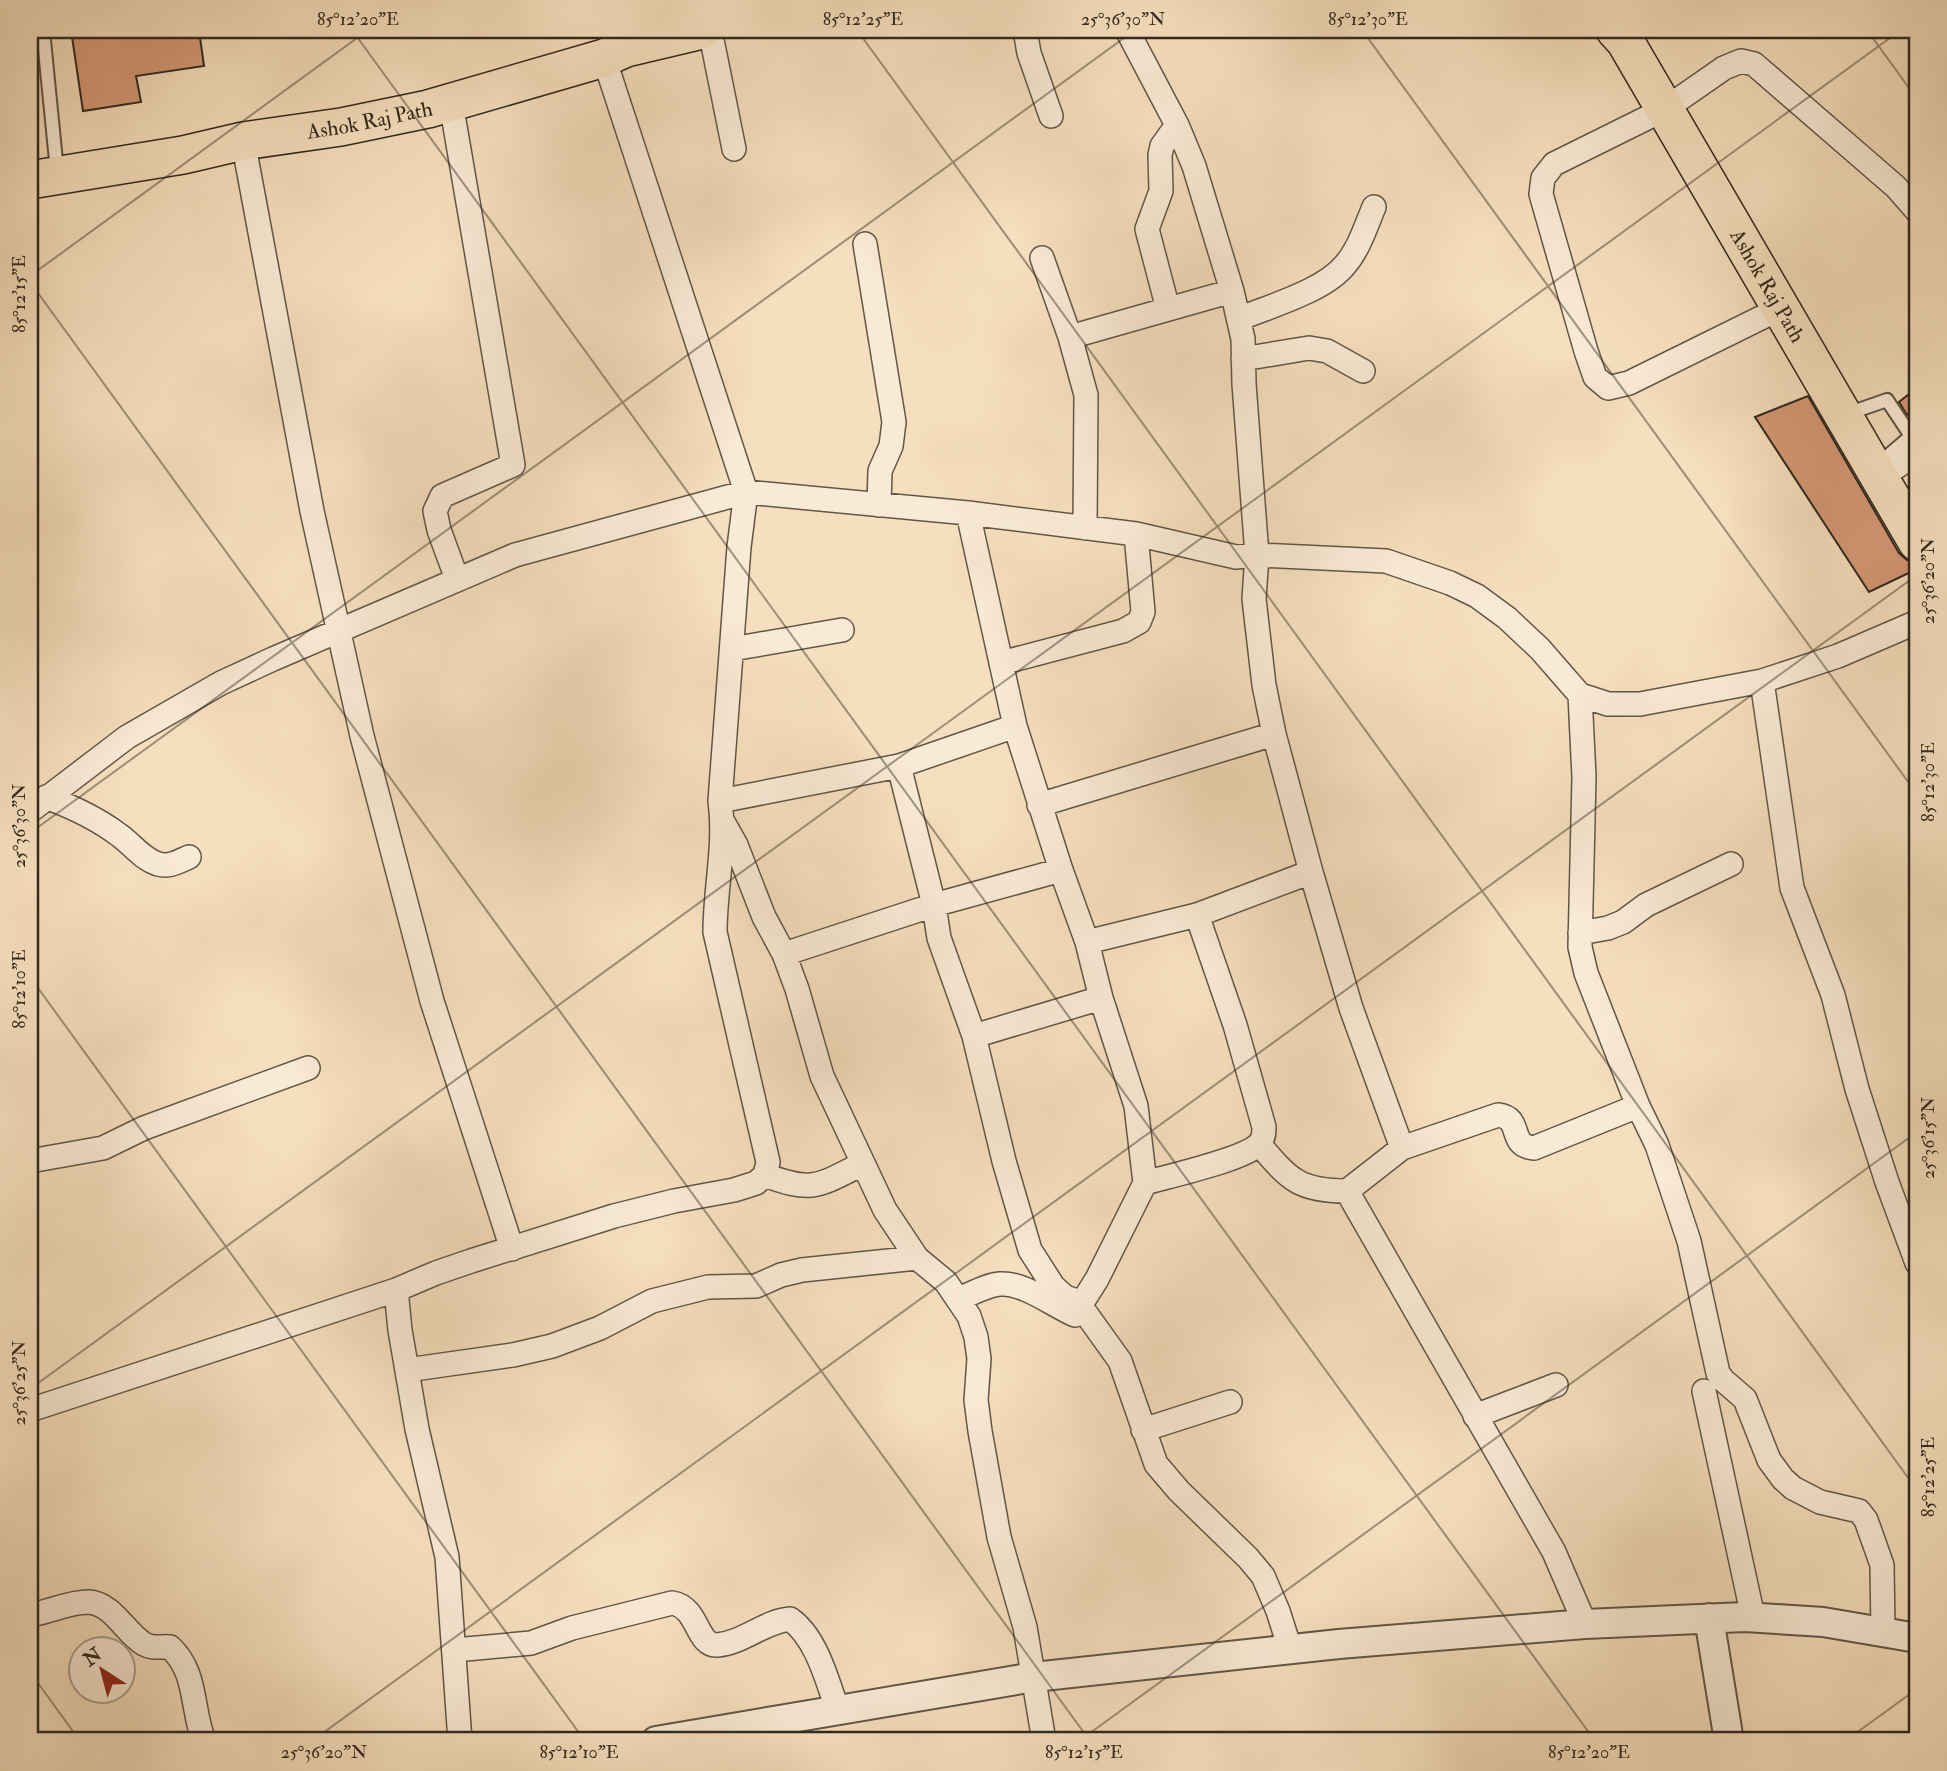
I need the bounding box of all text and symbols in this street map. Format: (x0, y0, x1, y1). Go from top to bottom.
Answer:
text: 85°12'20"E (317, 8, 399, 31)
text: 85°12'25"E (823, 8, 903, 31)
text: 25°36'30"N (1081, 8, 1165, 31)
text: 85°12'30"E (1328, 8, 1408, 31)
street label: Ashok Raj Path (304, 95, 435, 146)
street label: Ashok Raj Path (1723, 223, 1811, 348)
text: 85°12'15"E (8, 255, 31, 333)
text: 25°36'20"N (1917, 538, 1940, 624)
text: 85°12'30"E (1917, 742, 1940, 822)
text: 25°36'30"N (8, 784, 31, 868)
text: 85°12'10"E (8, 949, 31, 1029)
text: 25°36'15"N (1917, 1097, 1940, 1179)
text: 25°36'25"N (8, 1341, 31, 1425)
text: 85°12'25"E (1917, 1437, 1940, 1517)
north arrow (66, 1634, 136, 1704)
text: N (78, 1642, 107, 1672)
text: 25°36'20"N (281, 1741, 367, 1764)
text: 85°12'10"E (539, 1741, 619, 1764)
text: 85°12'15"E (1045, 1741, 1123, 1764)
text: 85°12'20"E (1548, 1741, 1630, 1764)

